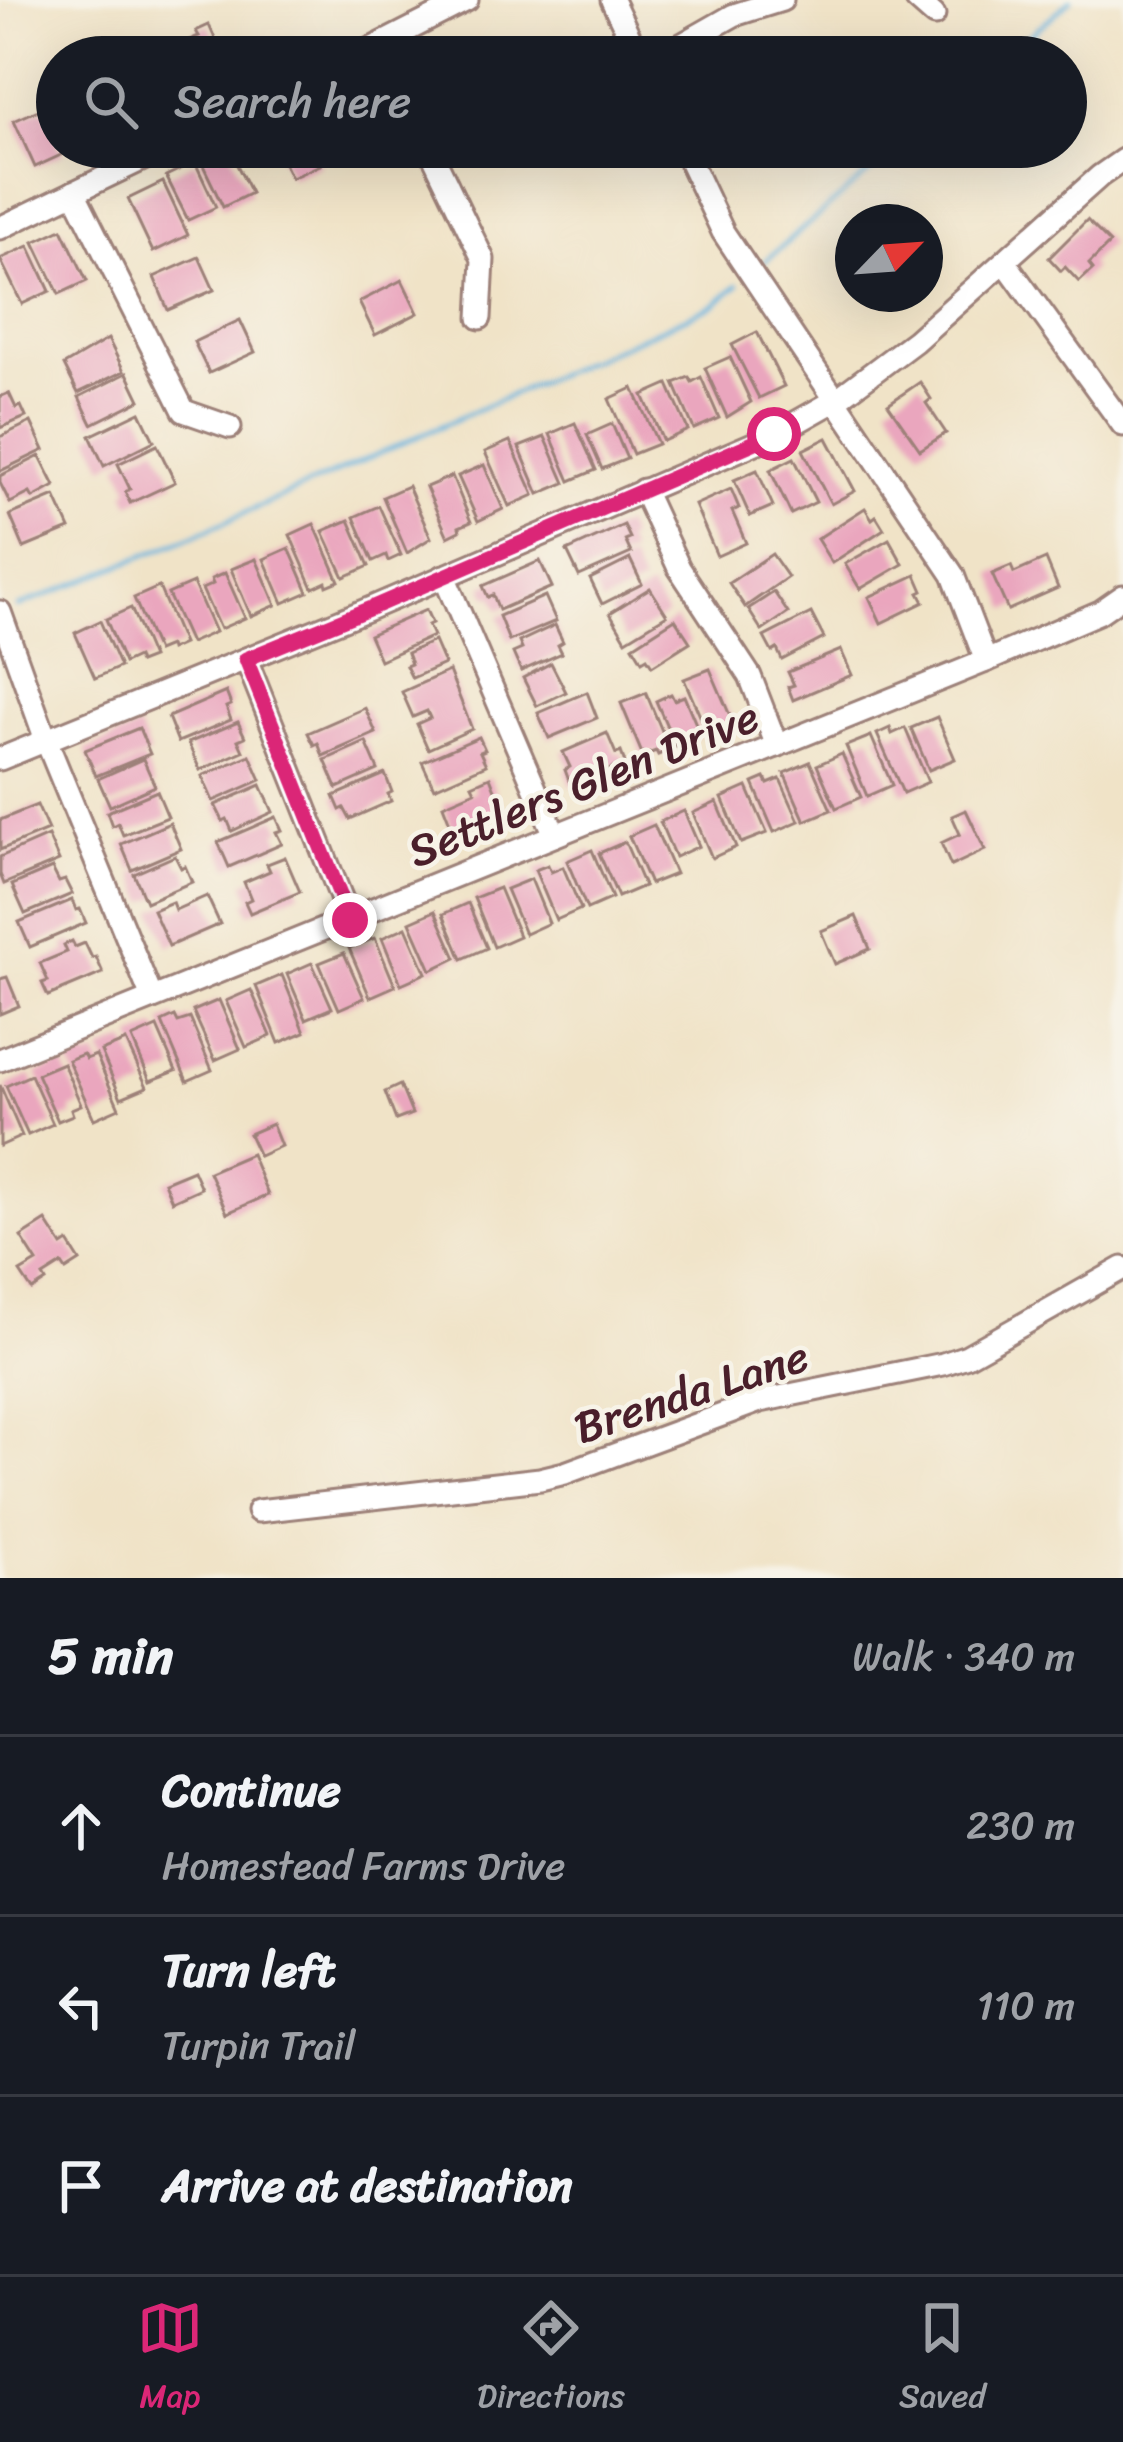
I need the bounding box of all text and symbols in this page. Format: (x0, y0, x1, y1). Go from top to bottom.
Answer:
search box (36, 36, 1087, 168)
text: Search here (174, 62, 411, 142)
icon: search (78, 69, 144, 135)
north arrow (835, 204, 943, 312)
route start (747, 407, 801, 461)
street label: Settlers Glen Drive (395, 677, 771, 891)
route end (323, 893, 377, 947)
street label: Brenda Lane (563, 1316, 819, 1468)
text: 5 min (48, 1611, 173, 1701)
text: Walk · 340 m (852, 1622, 1075, 1691)
text: Continue (162, 1751, 341, 1831)
text: 230 m (966, 1791, 1075, 1860)
icon: ahead (48, 1793, 114, 1859)
text: Homestead Farms Drive (162, 1831, 565, 1900)
text: Turn left (162, 1931, 335, 2011)
text: 110 m (977, 1971, 1075, 2040)
icon: left (48, 1973, 114, 2039)
text: Turpin Trail (162, 2011, 355, 2080)
text: Arrive at destination (162, 2146, 572, 2226)
icon: arrive (48, 2153, 114, 2219)
tab: Map (137, 2295, 203, 2425)
tab: Directions (477, 2295, 625, 2425)
tab: Saved (899, 2295, 986, 2425)

